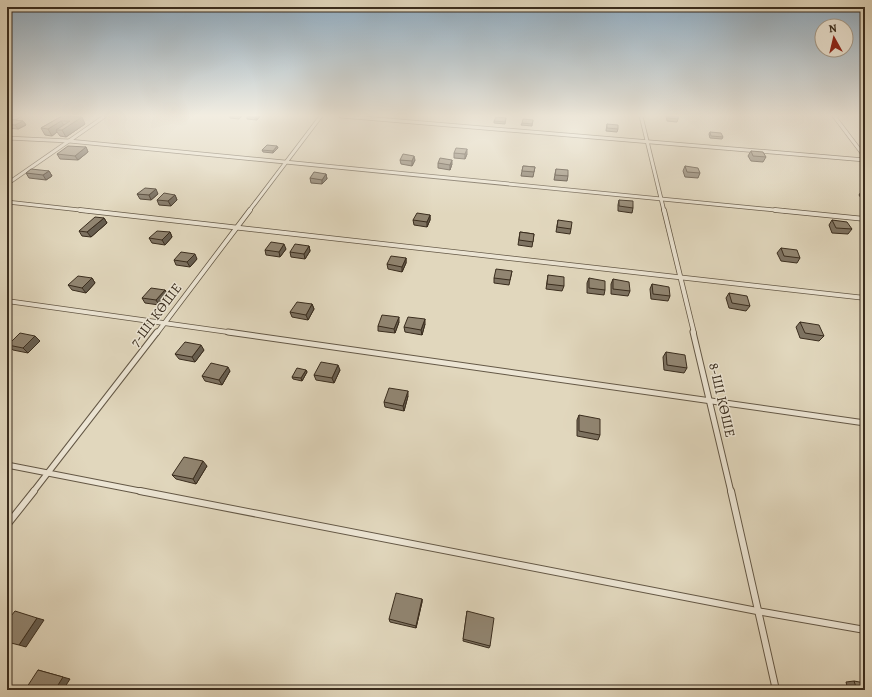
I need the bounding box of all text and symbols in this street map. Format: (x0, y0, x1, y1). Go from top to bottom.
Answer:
north arrow (814, 18, 854, 58)
text: N (828, 21, 838, 37)
street label: 7-ШІ КӨШЕ (126, 279, 186, 351)
street label: 8-ШІ КӨШЕ (704, 361, 740, 439)

